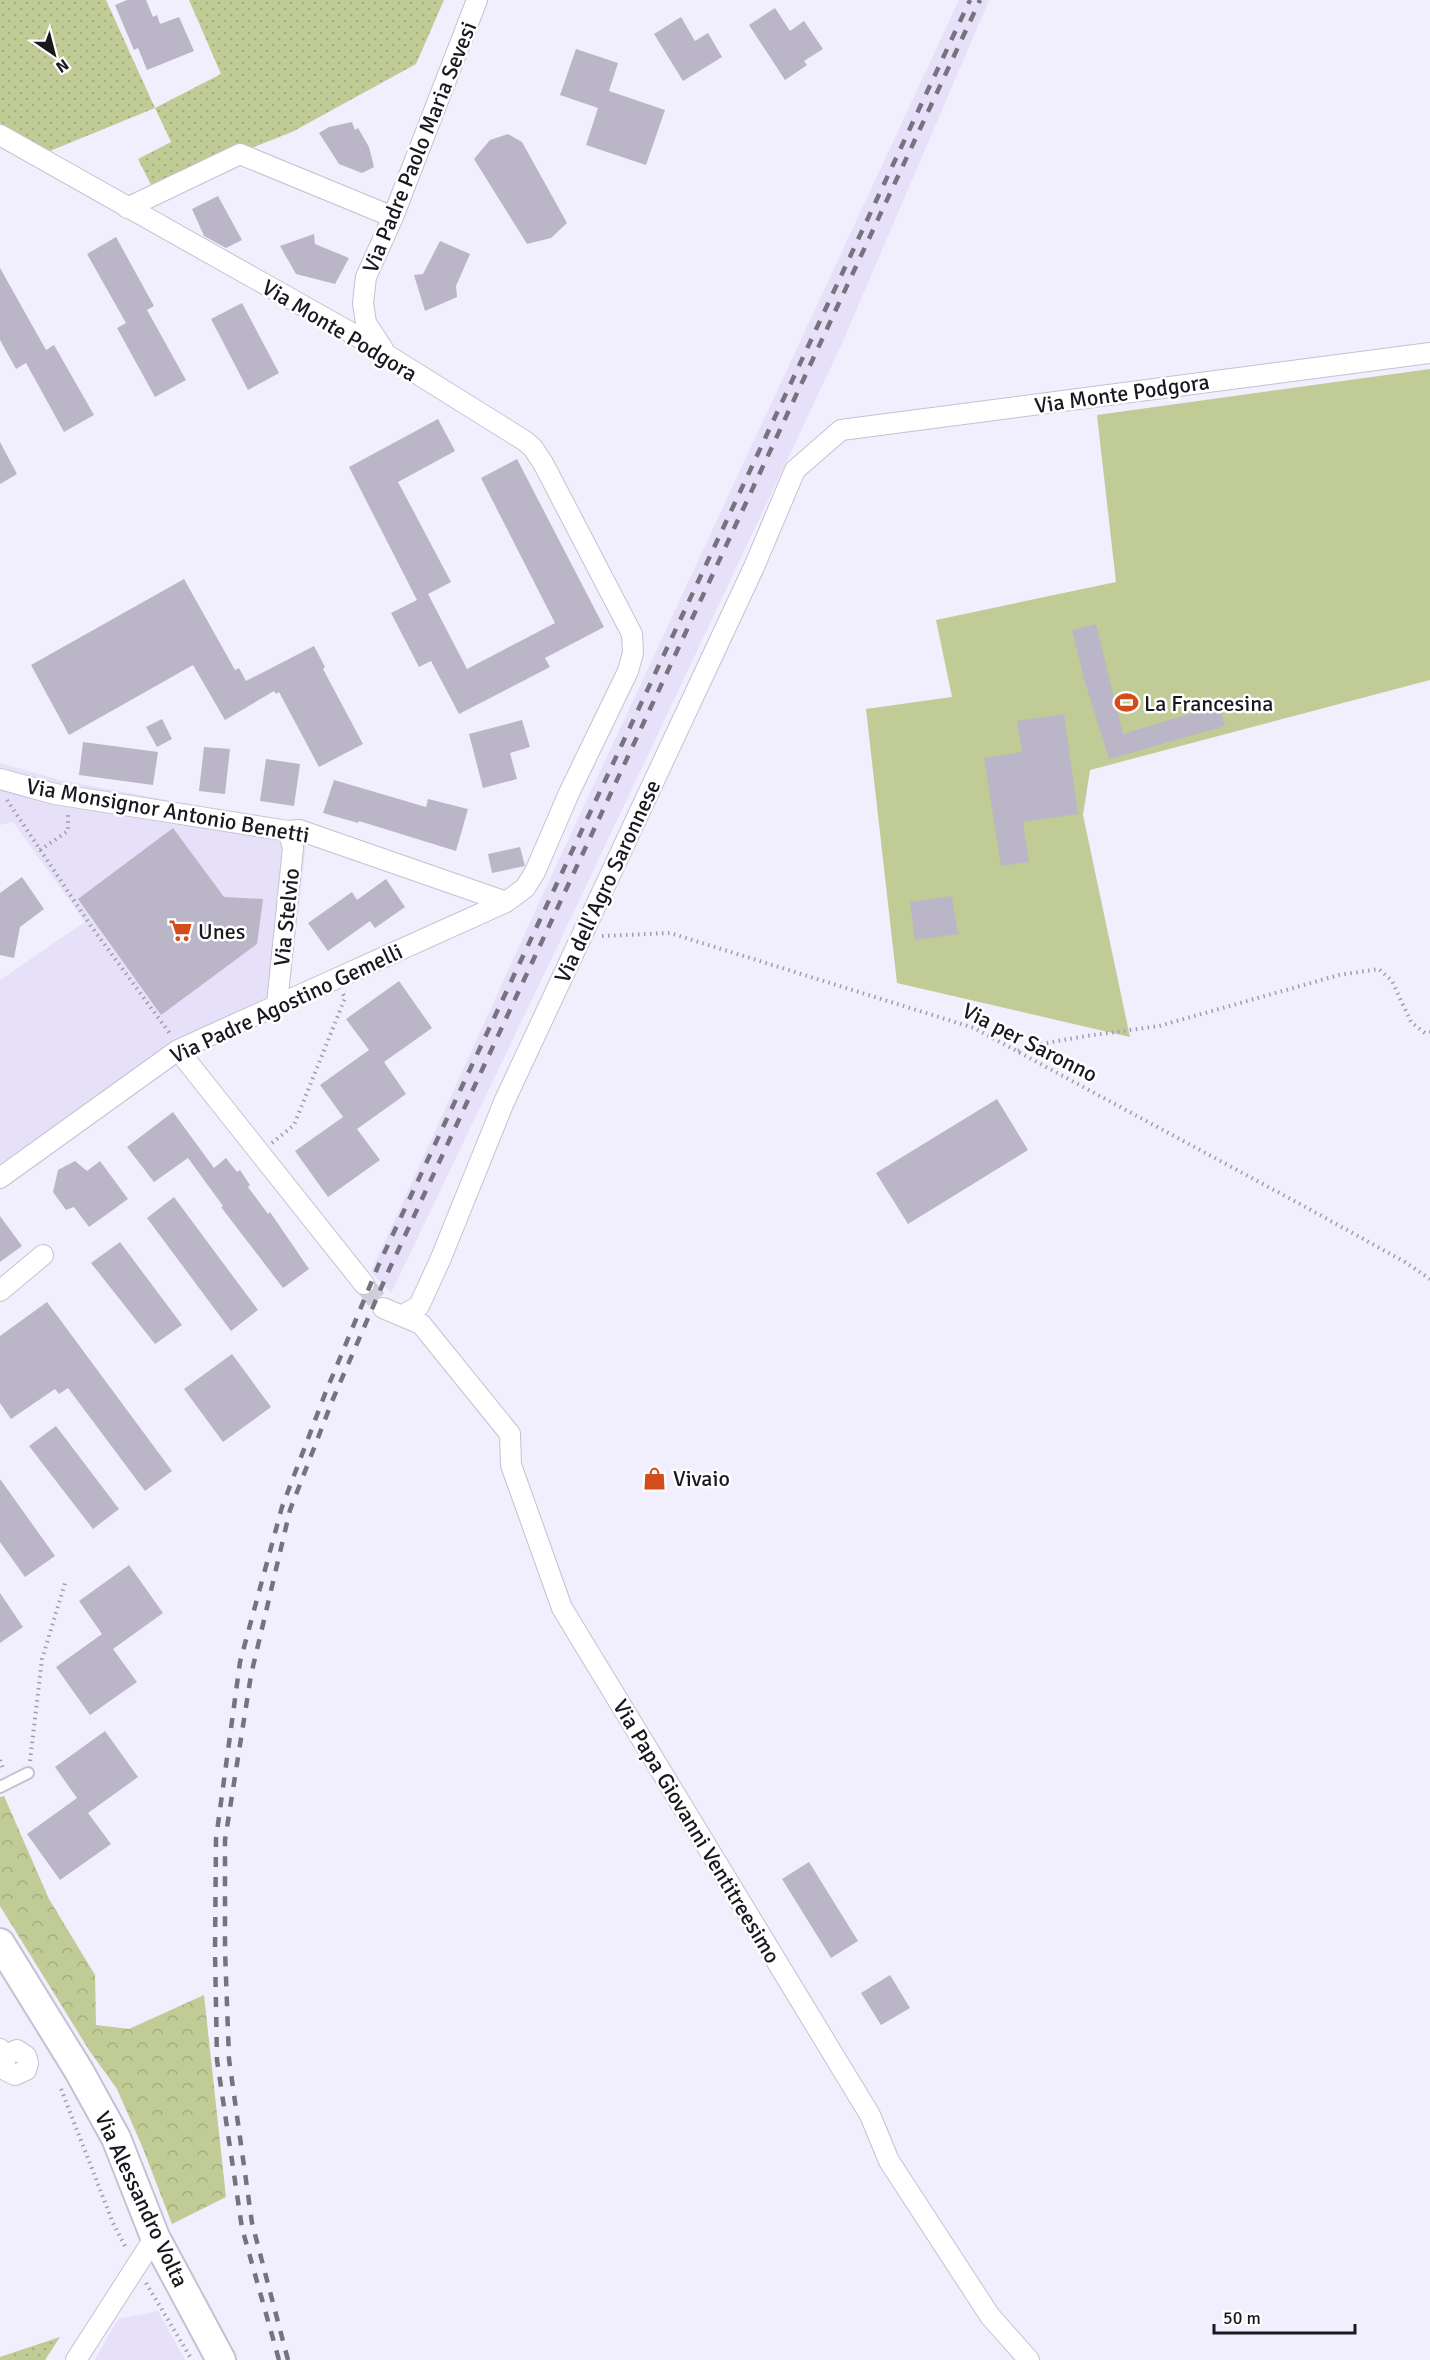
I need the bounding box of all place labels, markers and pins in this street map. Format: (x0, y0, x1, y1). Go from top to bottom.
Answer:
sports icon: La Francesina (1113, 690, 1139, 716)
place label: La Francesina (1144, 690, 1273, 717)
supermarket icon: Unes (167, 918, 193, 944)
place label: Unes (198, 918, 245, 945)
shop icon: Vivaio (642, 1465, 668, 1491)
place label: Vivaio (673, 1465, 730, 1492)

